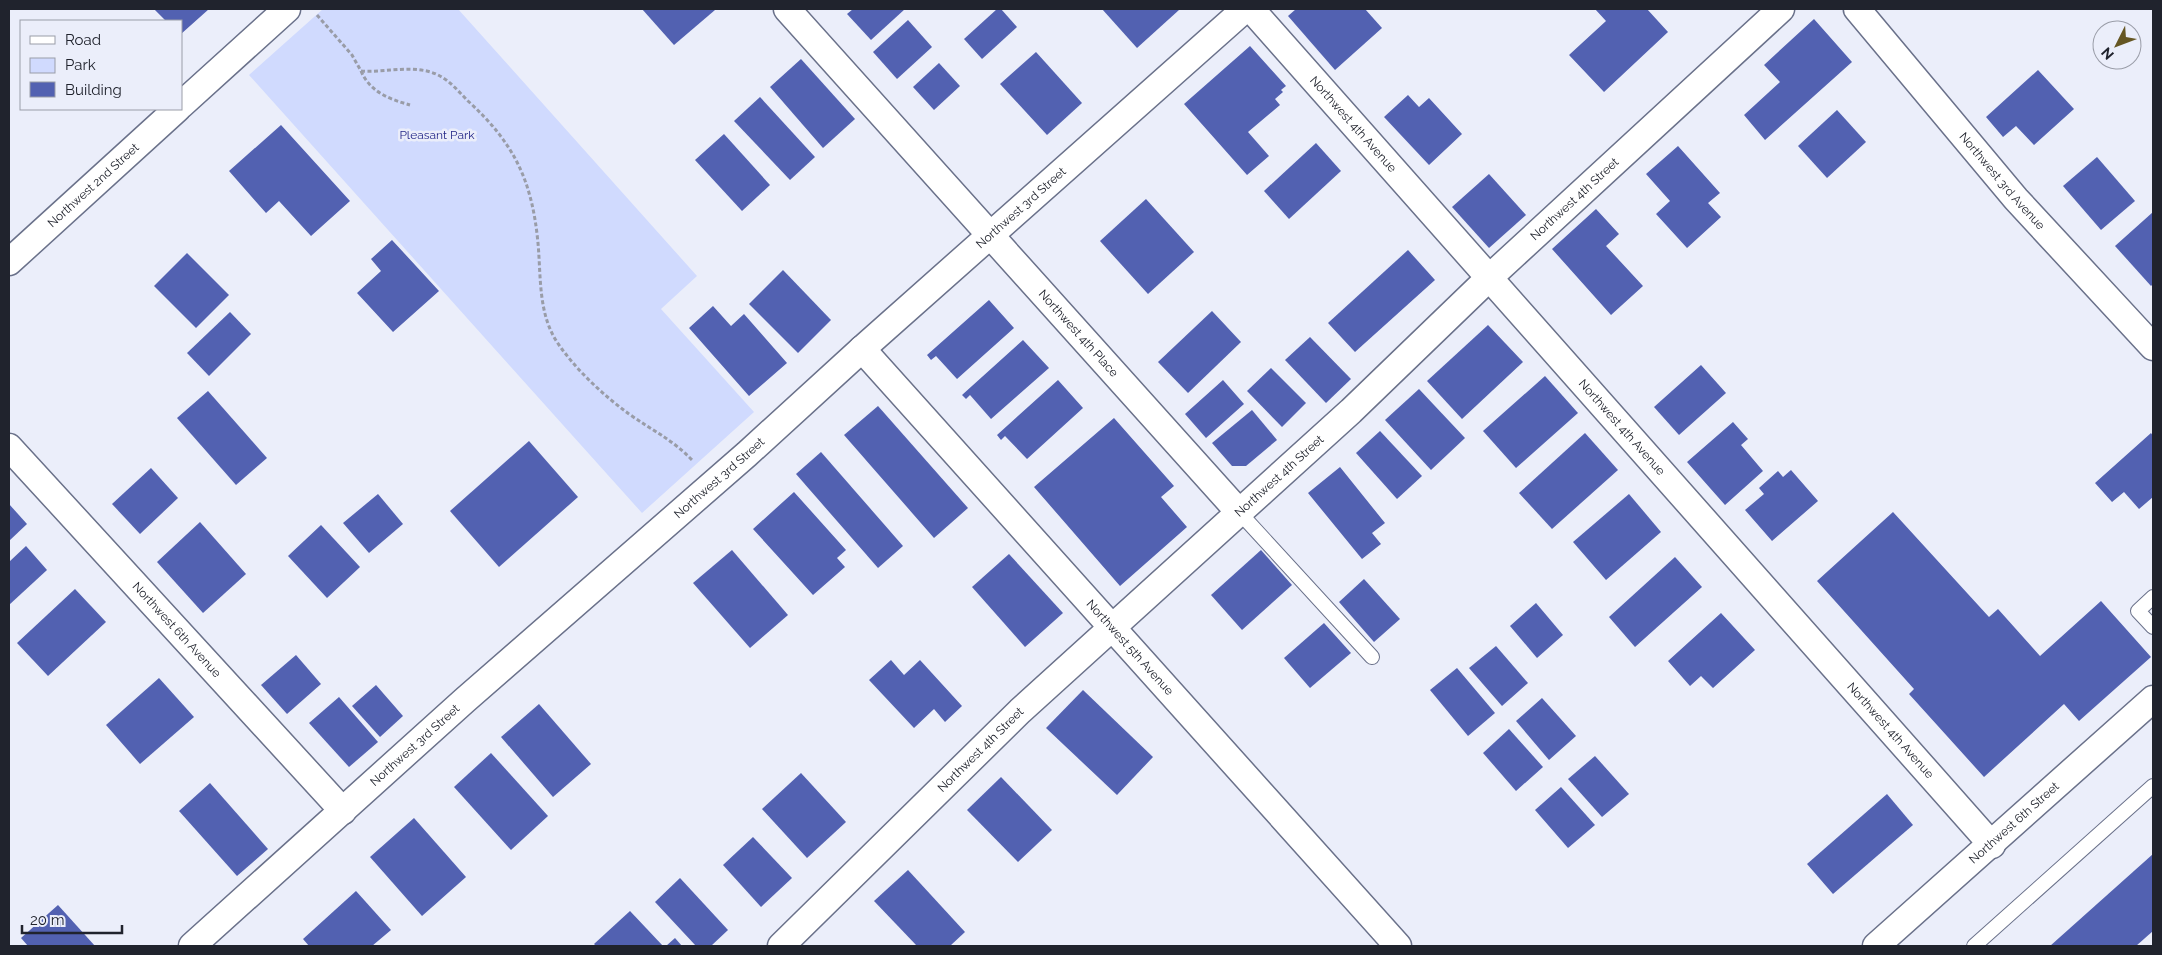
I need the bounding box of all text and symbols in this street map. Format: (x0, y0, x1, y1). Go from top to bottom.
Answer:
legend (20, 20, 182, 110)
north arrow (2092, 20, 2142, 70)
text: Road (65, 31, 101, 49)
text: N (2098, 44, 2117, 63)
text: Park (65, 56, 96, 74)
street label: Northwest 4th Avenue (1307, 73, 1399, 175)
text: Building (65, 81, 122, 99)
park label: Pleasant Park (399, 128, 475, 142)
street label: Northwest 3rd Avenue (1956, 130, 2048, 232)
street label: Northwest 2nd Street (45, 140, 142, 230)
street label: Northwest 4th Street (1528, 155, 1622, 243)
street label: Northwest 3rd Street (973, 164, 1069, 251)
street label: Northwest 4th Place (1036, 287, 1121, 380)
street label: Northwest 4th Avenue (1576, 377, 1668, 478)
street label: Northwest 4th Street (1232, 432, 1326, 520)
street label: Northwest 3rd Street (671, 435, 767, 521)
street label: Northwest 6th Avenue (130, 579, 224, 680)
street label: Northwest 5th Avenue (1083, 597, 1176, 698)
street label: Northwest 4th Avenue (1844, 680, 1937, 781)
street label: Northwest 3rd Street (367, 701, 462, 789)
street label: Northwest 4th Street (935, 704, 1026, 795)
street label: Northwest 6th Street (1966, 779, 2062, 867)
scale bar (22, 902, 122, 934)
text: 20 m (30, 911, 65, 929)

